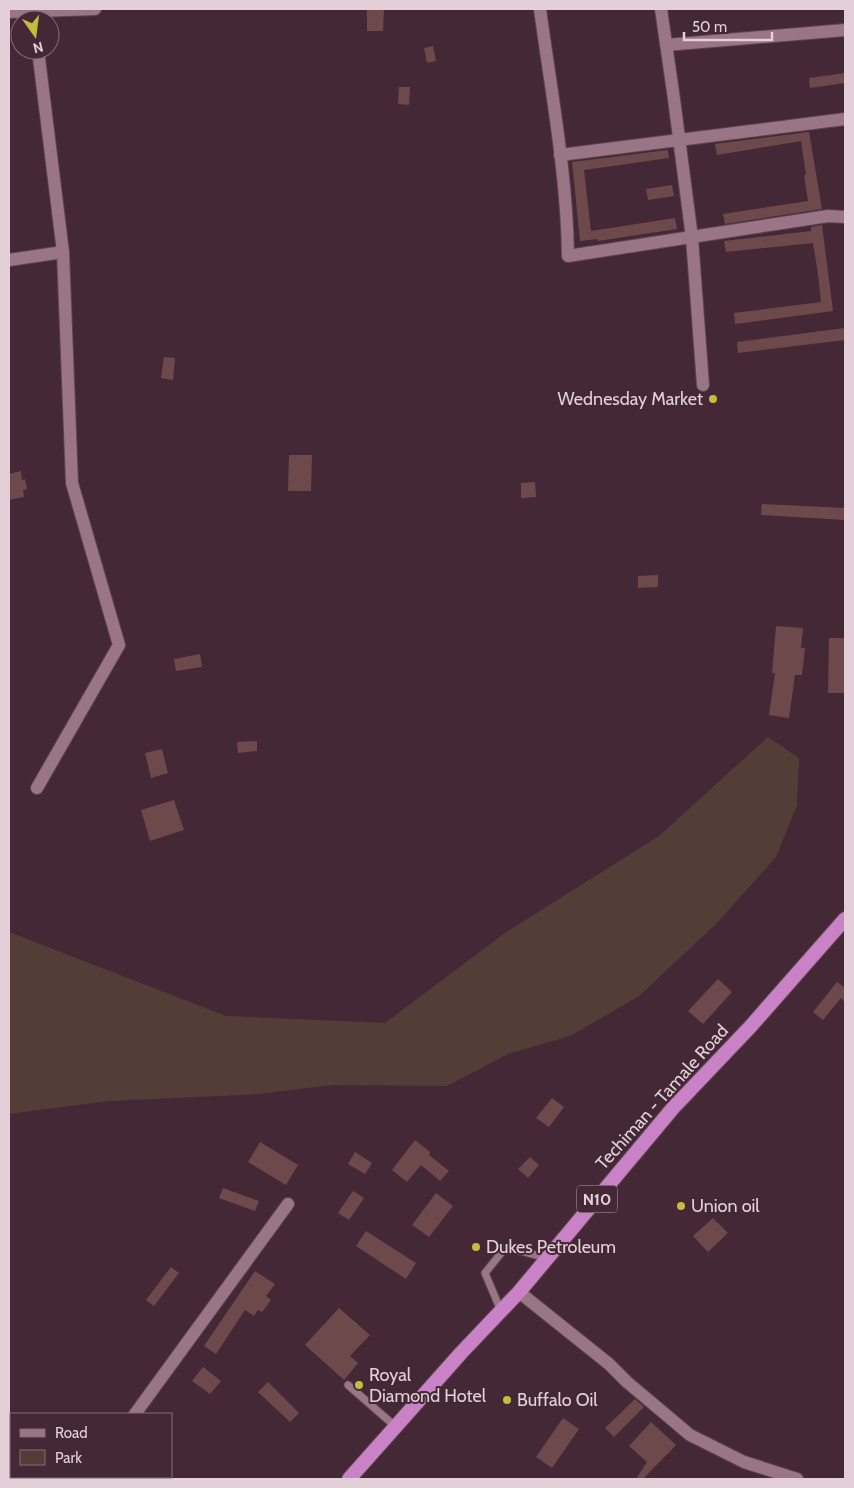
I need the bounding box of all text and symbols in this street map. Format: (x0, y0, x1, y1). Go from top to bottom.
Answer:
north arrow (10, 10, 60, 60)
scale bar (684, 10, 772, 42)
text: 50 m (692, 18, 727, 36)
text: N (31, 38, 45, 58)
place label: Wednesday Market (558, 388, 703, 410)
marker: Wednesday Market (707, 393, 719, 405)
street label: Techiman - Tamale Road (591, 1020, 733, 1174)
road number: N10 (577, 1186, 617, 1212)
place label: Union oil (691, 1195, 760, 1217)
marker: Union oil (675, 1200, 687, 1212)
place label: Dukes Petroleum (486, 1236, 616, 1258)
marker: Dukes Petroleum (470, 1241, 482, 1253)
place label: Royal Diamond Hotel (369, 1364, 487, 1407)
marker: Royal Diamond Hotel (353, 1379, 365, 1391)
place label: Buffalo Oil (517, 1389, 598, 1411)
marker: Buffalo Oil (501, 1394, 513, 1406)
legend (10, 1413, 172, 1478)
text: Road (55, 1424, 88, 1442)
text: Park (55, 1449, 82, 1467)

